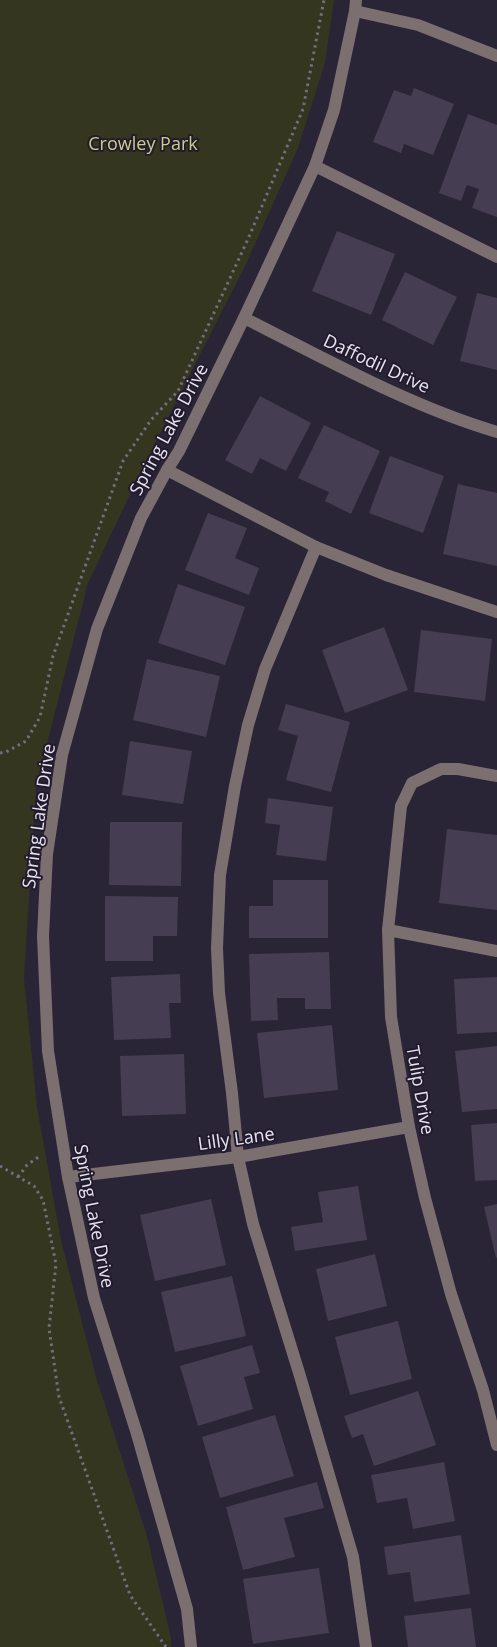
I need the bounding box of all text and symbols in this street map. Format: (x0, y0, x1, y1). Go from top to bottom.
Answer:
park label: Crowley Park (88, 131, 198, 155)
street label: Daffodil Drive (320, 328, 434, 398)
street label: Spring Lake Drive (123, 359, 213, 499)
street label: Spring Lake Drive (16, 742, 60, 890)
street label: Tulip Drive (401, 1044, 441, 1136)
street label: Lilly Lane (196, 1121, 276, 1155)
street label: Spring Lake Drive (69, 1142, 121, 1290)

